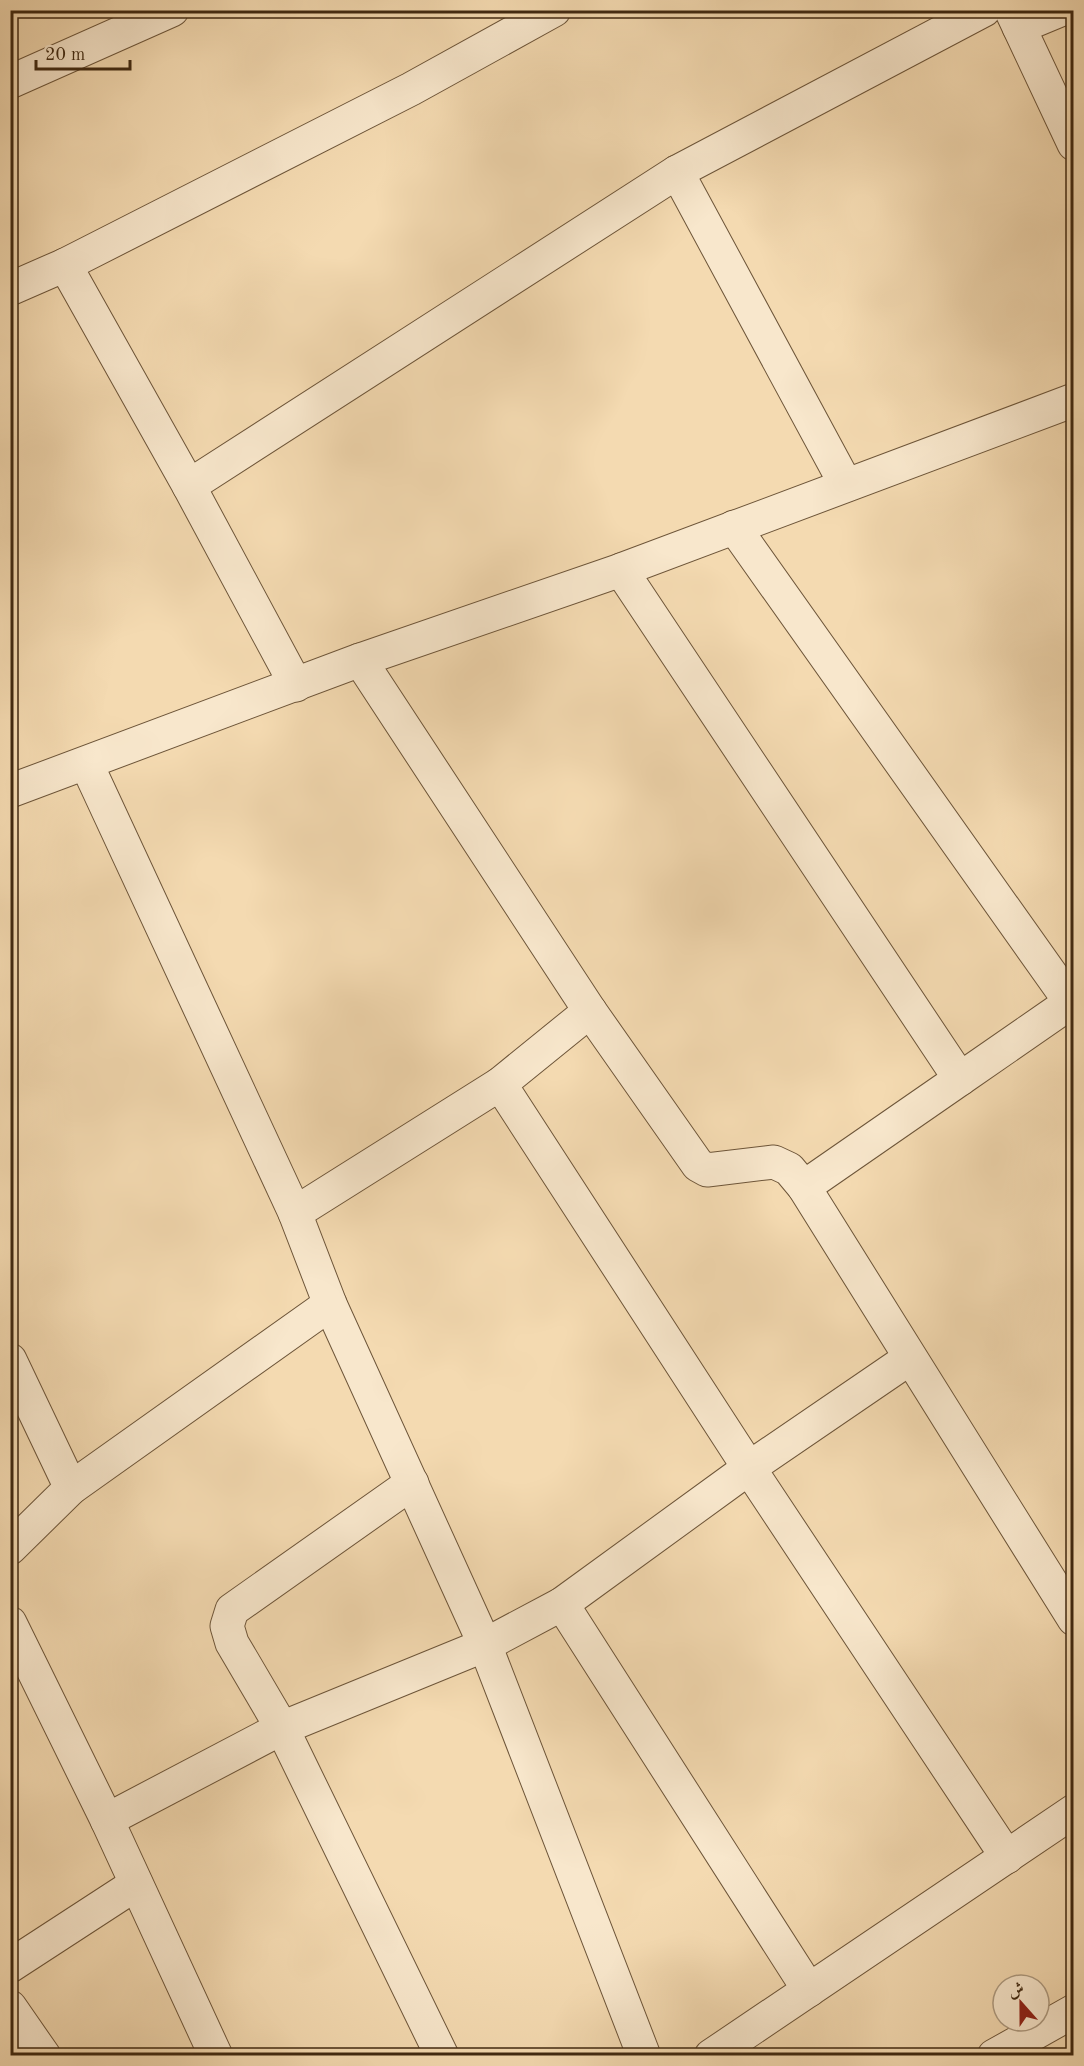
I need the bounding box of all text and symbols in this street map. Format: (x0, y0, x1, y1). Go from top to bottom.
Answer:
scale bar (36, 33, 130, 71)
text: 20 m (45, 46, 85, 64)
north arrow (991, 1973, 1051, 2033)
text: ش (1006, 1981, 1027, 2001)

